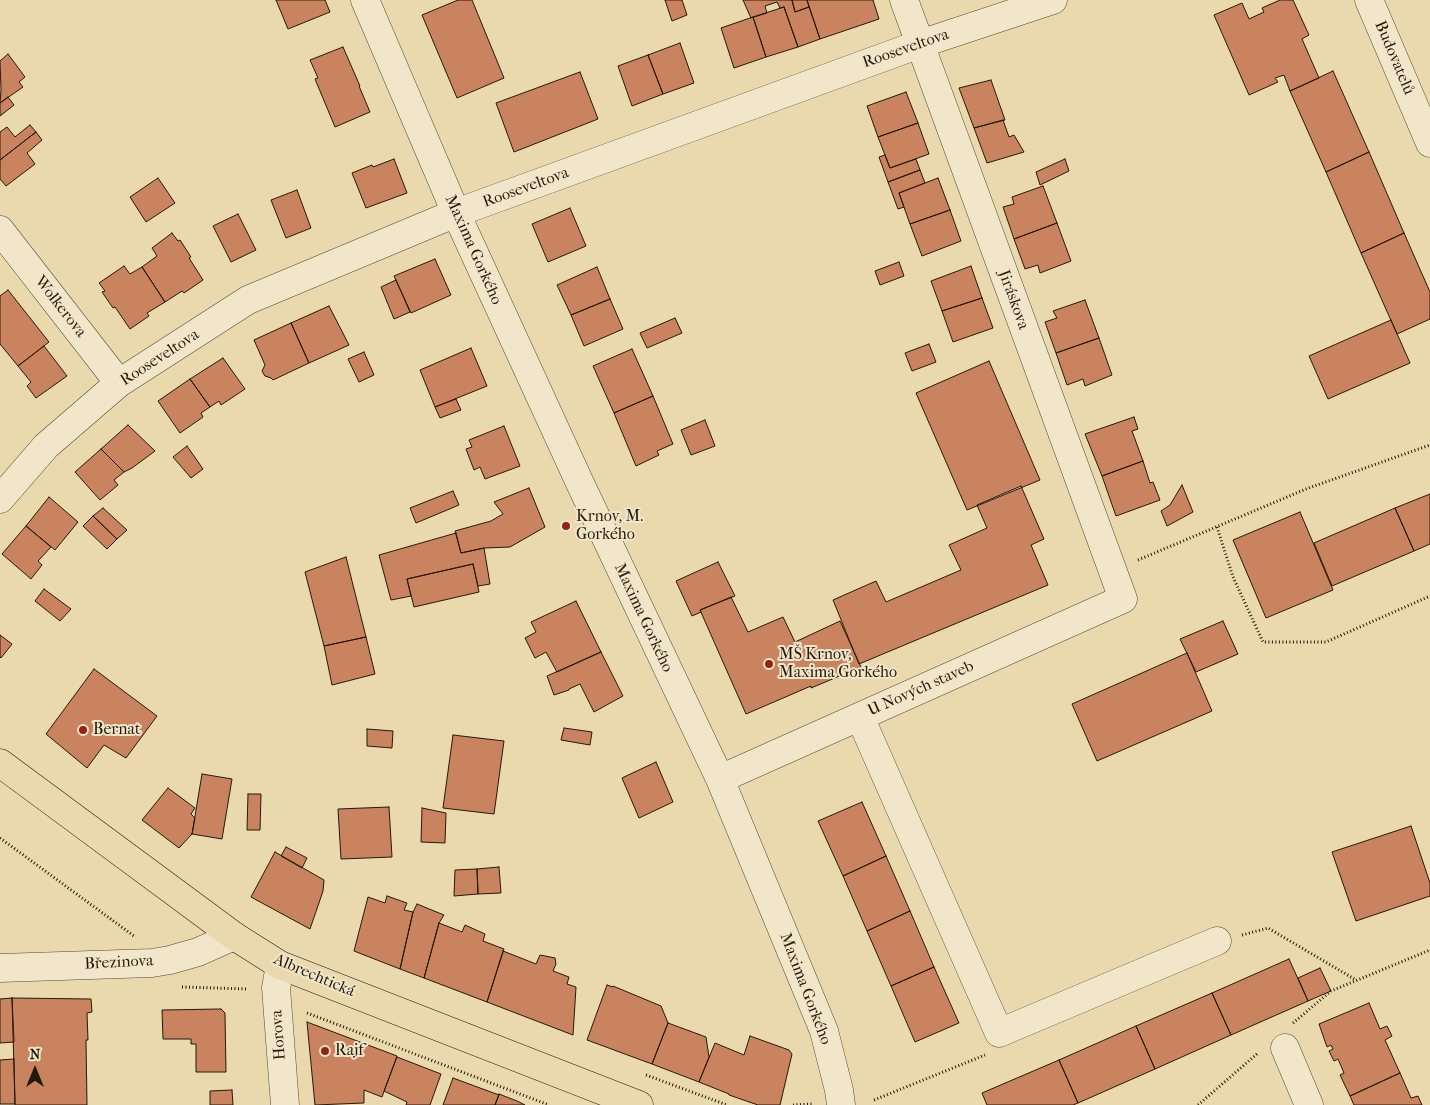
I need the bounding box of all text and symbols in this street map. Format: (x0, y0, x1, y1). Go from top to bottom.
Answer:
street label: Budovatelů (1370, 18, 1418, 98)
street label: Rooseveltova (860, 25, 952, 73)
street label: Rooseveltova (480, 164, 572, 212)
street label: Maxima Gorkého (440, 192, 506, 308)
street label: Jiráskova (993, 268, 1033, 332)
street label: Wolkerova (30, 272, 90, 342)
street label: Rooseveltova (117, 325, 203, 391)
place label: Krnov, M. Gorkého (576, 507, 643, 545)
marker: Krnov, M. Gorkého (560, 520, 572, 532)
street label: Maxima Gorkého (609, 560, 677, 676)
place label: MŠ Krnov, Maxima Gorkého (779, 645, 897, 683)
street label: U Nových staveb (865, 657, 977, 721)
marker: MŠ Krnov, Maxima Gorkého (763, 658, 775, 670)
place label: Bernat (93, 720, 141, 740)
marker: Bernat (77, 724, 89, 736)
street label: Maxima Gorkého (775, 930, 835, 1048)
street label: Albrechtická (271, 950, 357, 1002)
street label: Březinova (84, 952, 154, 974)
street label: Horova (268, 1009, 290, 1061)
place label: Rajf (335, 1041, 364, 1061)
north arrow (10, 1045, 60, 1095)
marker: Rajf (319, 1045, 331, 1057)
text: N (30, 1046, 40, 1063)

